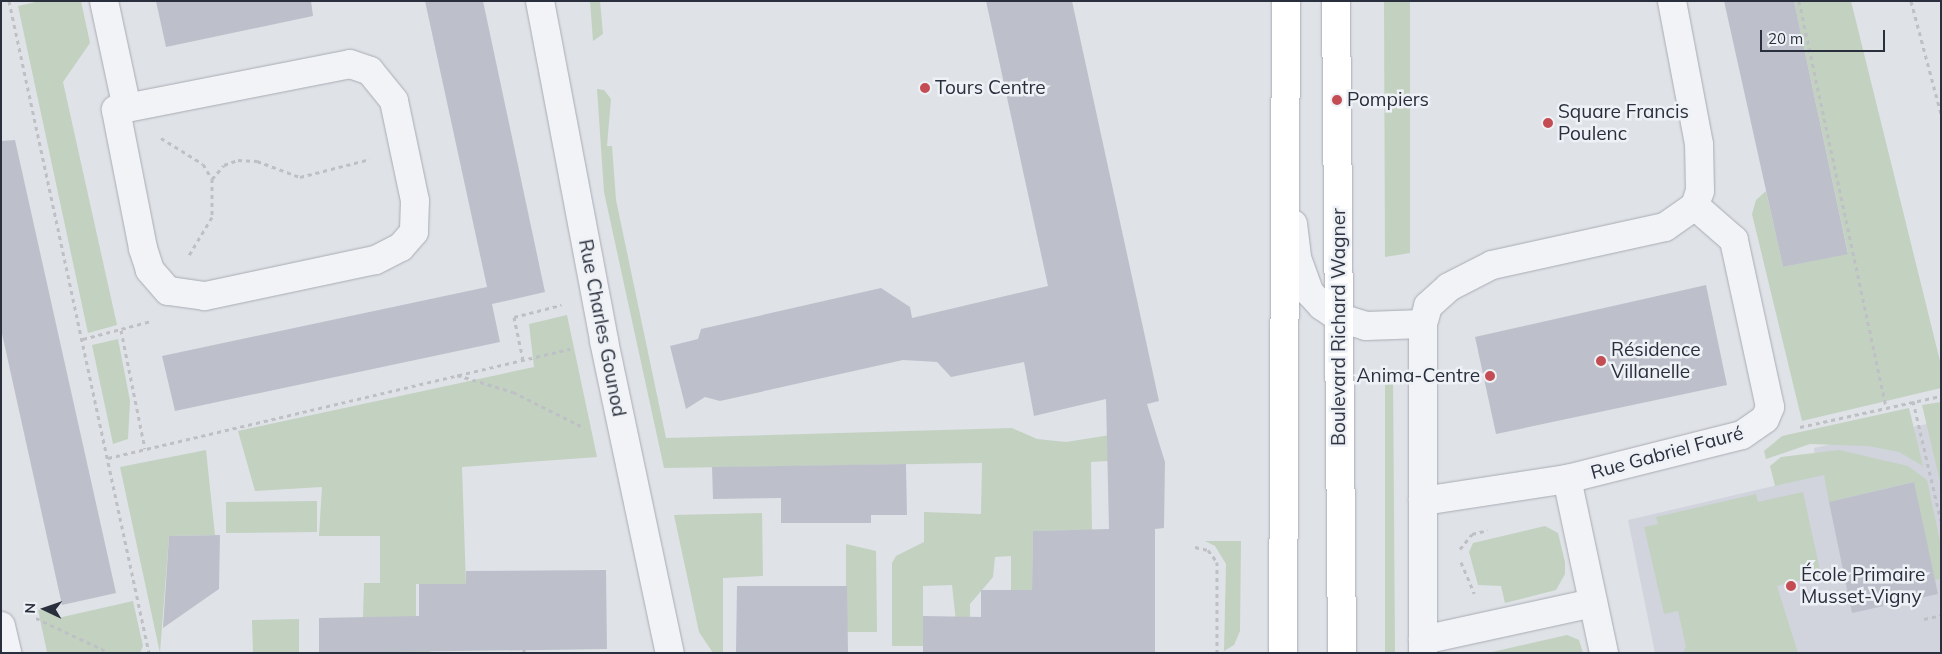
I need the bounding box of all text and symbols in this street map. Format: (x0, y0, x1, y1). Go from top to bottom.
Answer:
scale bar (1762, 20, 1887, 52)
text: 20 m (1768, 29, 1803, 48)
place label: Tours Centre (935, 77, 1046, 99)
marker: Tours Centre (919, 82, 931, 94)
place label: Pompiers (1347, 89, 1429, 111)
marker: Pompiers (1331, 94, 1343, 106)
place label: Square Francis Poulenc (1558, 101, 1689, 145)
marker: Square Francis Poulenc (1542, 117, 1554, 129)
street label: Boulevard Richard Wagner (1328, 208, 1350, 446)
street label: Rue Charles Gounod (574, 237, 630, 419)
place label: Résidence Villanelle (1611, 339, 1701, 383)
marker: Résidence Villanelle (1595, 355, 1607, 367)
place label: Anima-Centre (1357, 365, 1480, 387)
marker: Anima-Centre (1484, 370, 1496, 382)
street label: Rue Gabriel Fauré (1588, 422, 1746, 484)
place label: École Primaire Musset-Vigny (1801, 564, 1925, 608)
marker: École Primaire Musset-Vigny (1785, 580, 1797, 592)
north arrow (20, 584, 70, 634)
text: N (21, 602, 39, 614)

